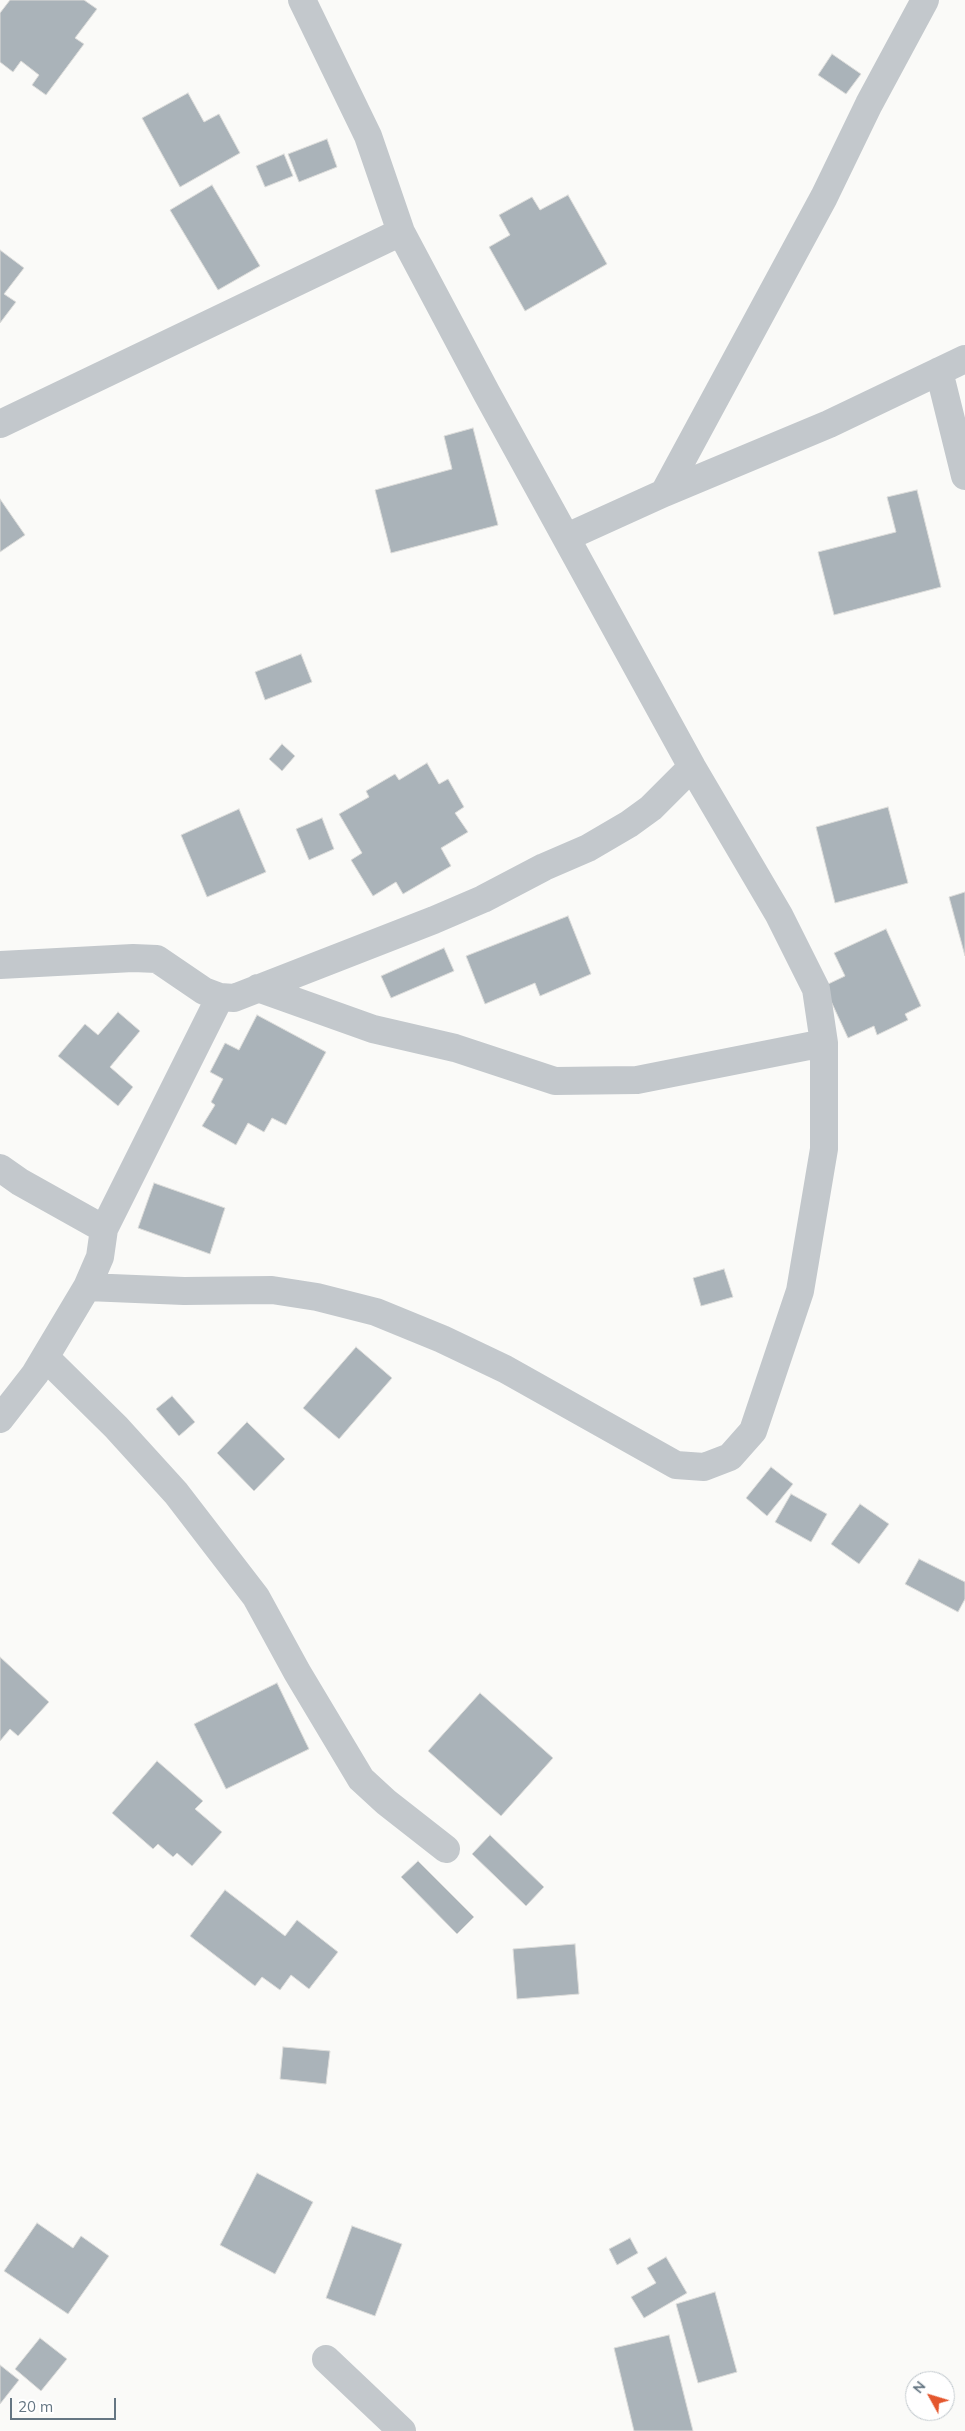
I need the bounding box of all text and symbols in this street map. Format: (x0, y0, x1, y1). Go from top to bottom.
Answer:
north arrow (905, 2371, 955, 2421)
text: N (909, 2377, 929, 2397)
scale bar (12, 2388, 119, 2420)
text: 20 m (18, 2397, 53, 2416)

